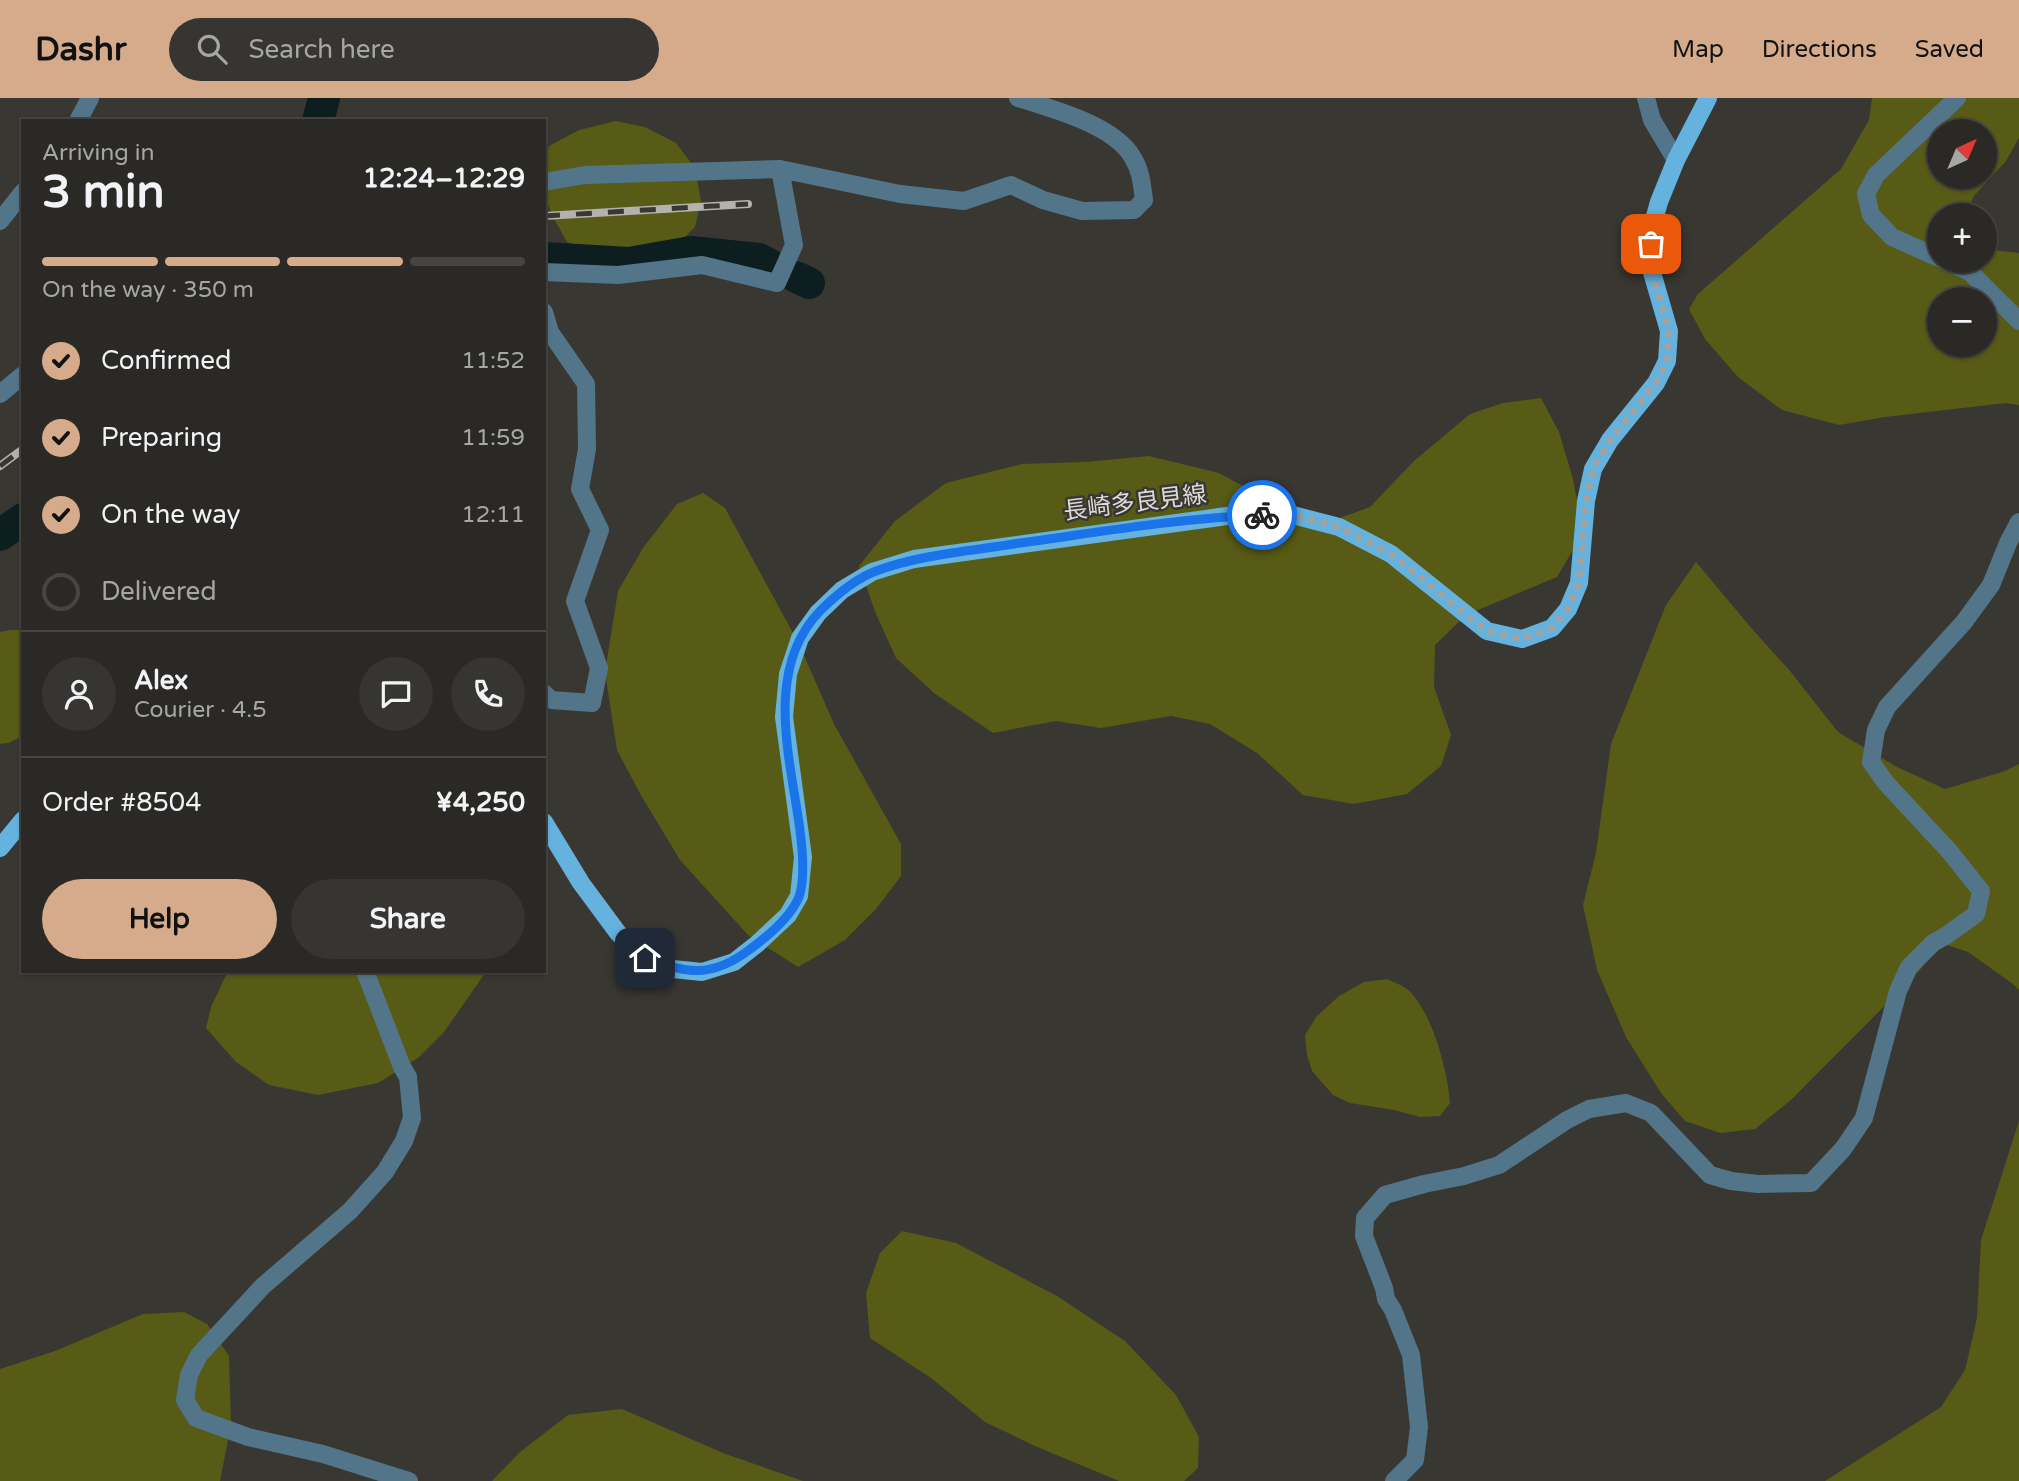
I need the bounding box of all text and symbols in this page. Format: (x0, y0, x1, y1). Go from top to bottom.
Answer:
search box (169, 18, 659, 81)
text: Dashr (35, 30, 127, 69)
icon: search (193, 30, 231, 68)
text: Search here (249, 34, 395, 65)
text: Map (1672, 35, 1724, 64)
text: Directions (1762, 35, 1877, 64)
text: Saved (1915, 35, 1984, 64)
north arrow (1927, 119, 1997, 189)
map controls (1927, 119, 1997, 357)
text: Arriving in (42, 139, 155, 167)
text: 12:24–12:29 (363, 163, 525, 194)
text: 3 min (42, 165, 165, 220)
button: + (1927, 203, 1997, 273)
pin (1621, 214, 1681, 274)
icon: bag (1632, 225, 1670, 263)
text: On the way · 350 m (42, 276, 254, 304)
button: − (1927, 287, 1997, 357)
icon: check (42, 342, 80, 380)
text: Confirmed (101, 345, 231, 376)
text: 11:52 (461, 347, 525, 375)
icon: check (42, 419, 80, 457)
text: Preparing (101, 422, 222, 453)
text: 11:59 (461, 424, 525, 452)
street label: 長崎多良見線 (1062, 480, 1208, 526)
courier (1227, 480, 1297, 550)
icon: check (42, 496, 80, 534)
icon: bike (1243, 496, 1281, 534)
text: On the way (101, 499, 241, 530)
text: 12:11 (461, 501, 525, 529)
text: Delivered (101, 576, 217, 607)
button: person (42, 657, 116, 731)
button: chat (359, 657, 433, 731)
button: phone (451, 657, 525, 731)
text: Alex (134, 665, 188, 696)
text: Courier · 4.5 (134, 696, 267, 724)
text: Order #8504 (42, 787, 202, 818)
text: ¥4,250 (436, 787, 525, 818)
button: Help (42, 879, 277, 959)
button: Share (291, 879, 525, 959)
pin (615, 928, 675, 988)
icon: home (626, 939, 664, 977)

